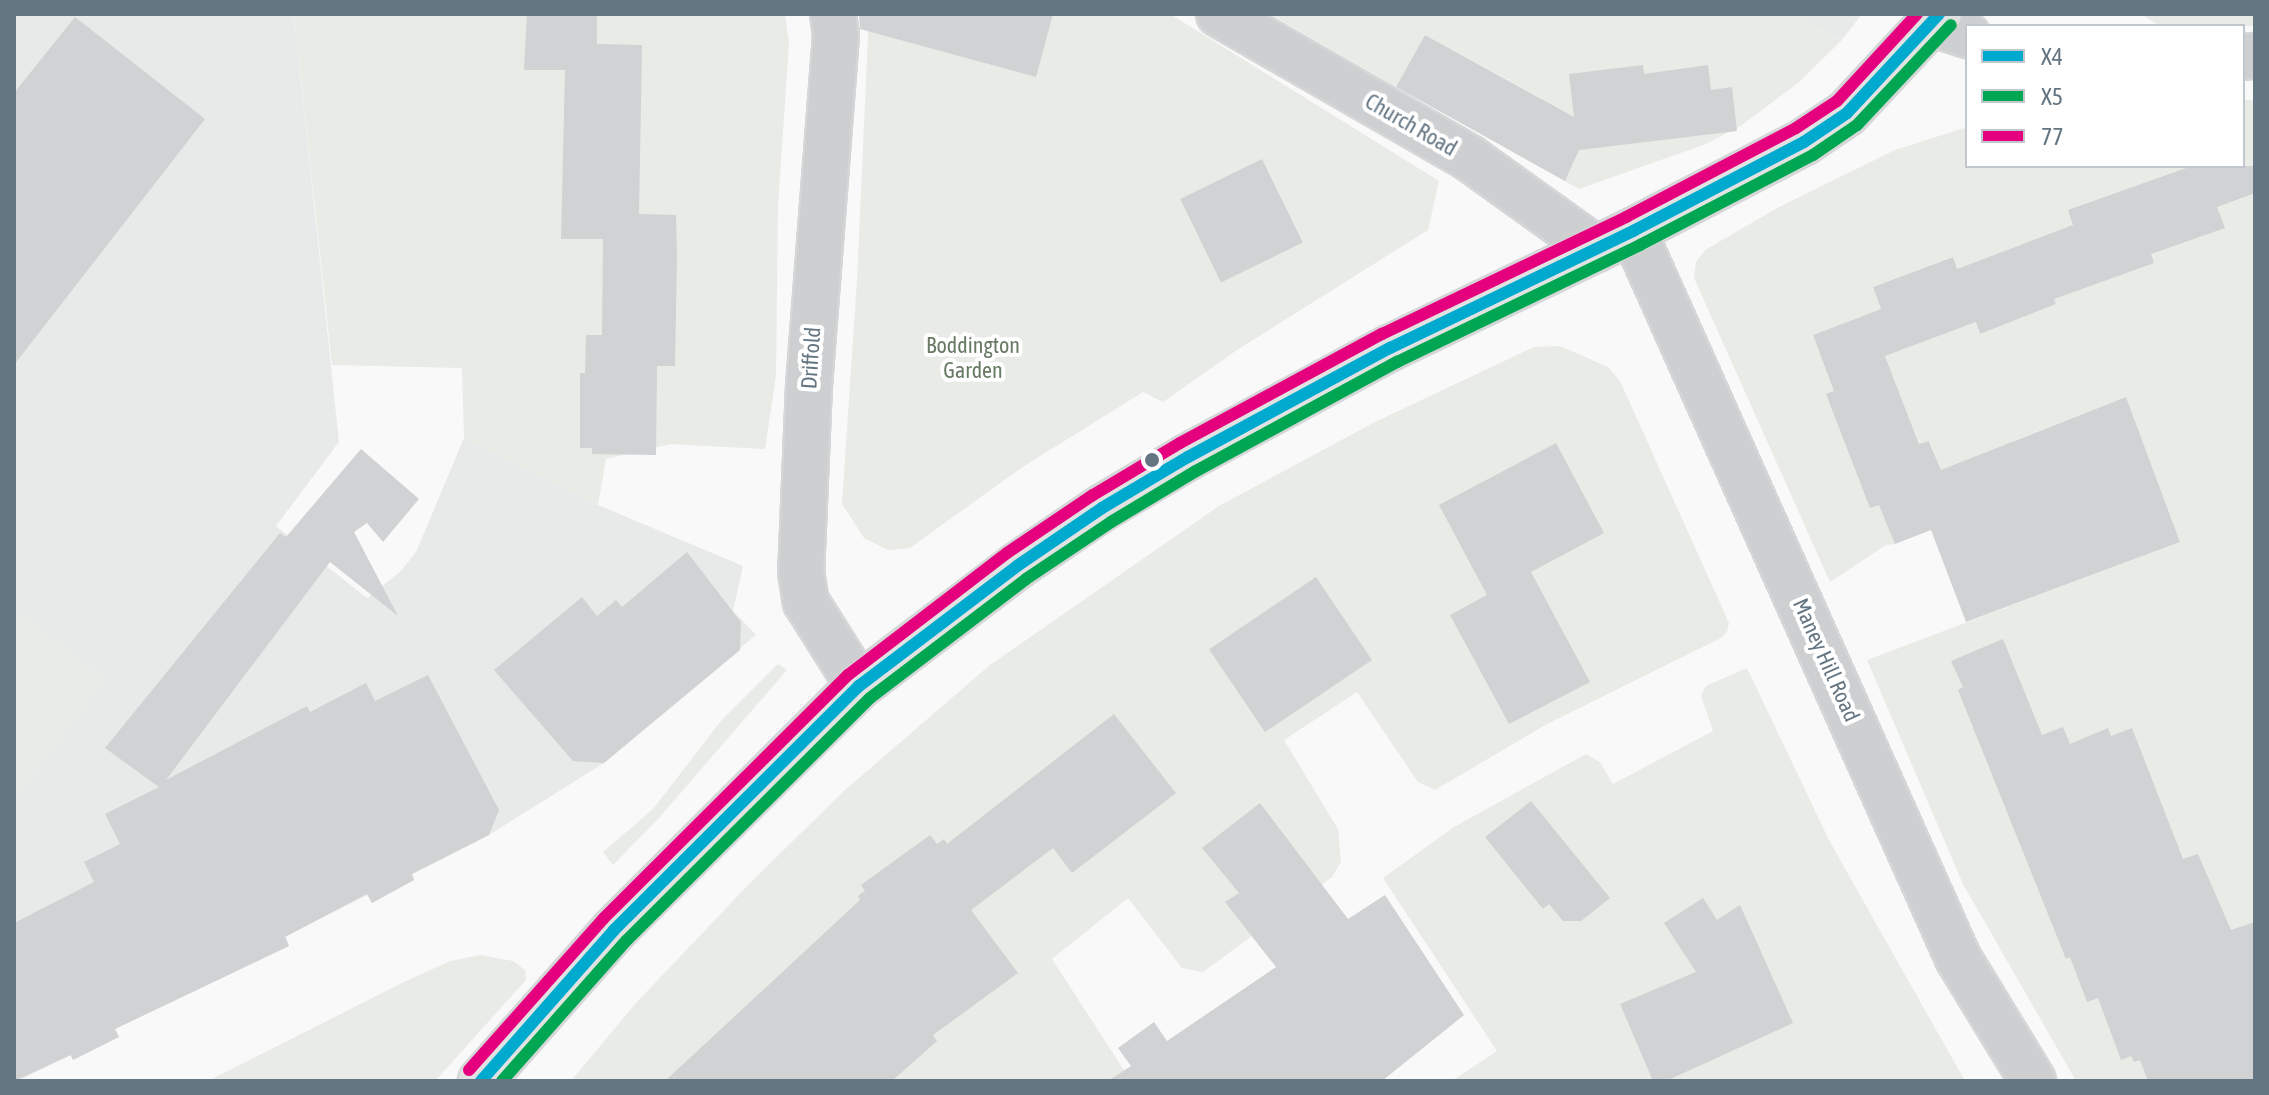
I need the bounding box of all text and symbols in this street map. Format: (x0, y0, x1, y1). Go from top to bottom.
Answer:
legend (1965, 24, 2245, 168)
text: X4 (2041, 43, 2063, 70)
text: X5 (2041, 83, 2063, 110)
street label: Church Road (1360, 88, 1462, 162)
text: 77 (2041, 123, 2064, 150)
street label: Driffold (796, 326, 826, 390)
park label: Boddington Garden (926, 332, 1020, 384)
unlabelled marker (1144, 452, 1160, 468)
street label: Maney Hill Road (1787, 594, 1865, 726)

